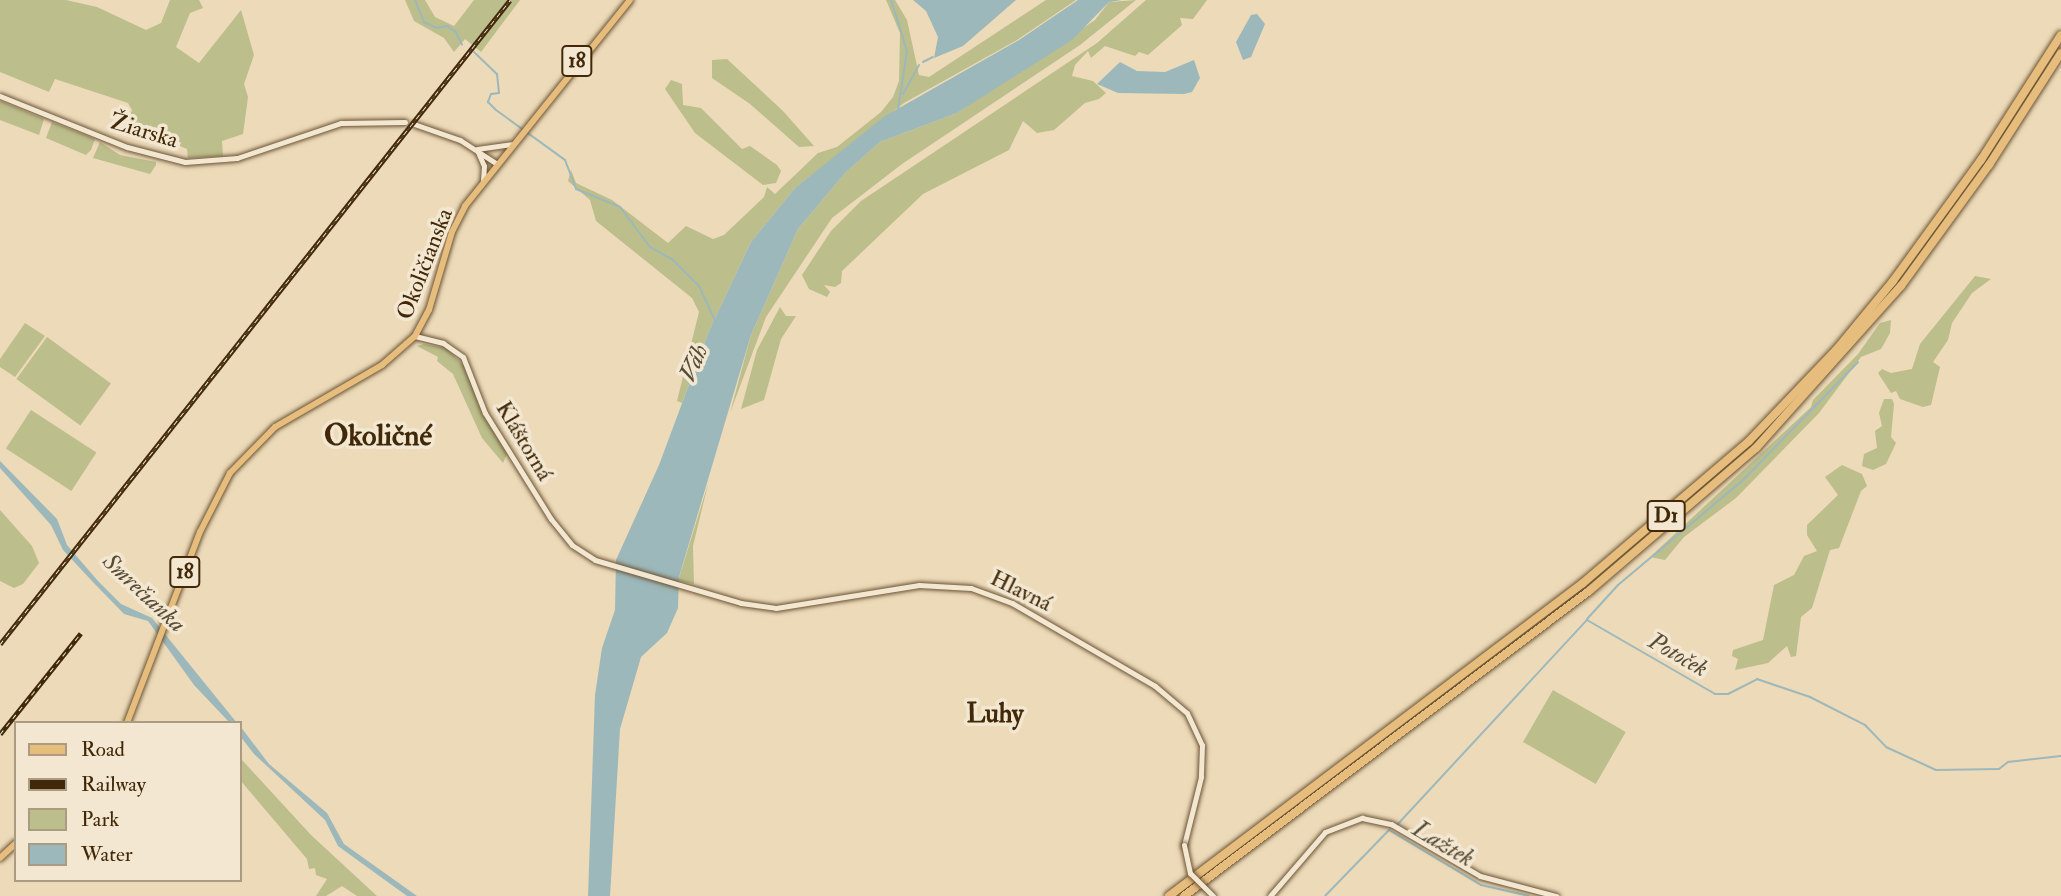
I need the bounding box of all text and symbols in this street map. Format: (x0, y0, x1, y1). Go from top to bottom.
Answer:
road number: 18 (561, 43, 593, 78)
street label: Žiarska (107, 108, 181, 154)
street label: Okoličianska (391, 204, 459, 324)
water label: Váh (673, 340, 715, 386)
street label: Kláštorná (490, 396, 558, 486)
district label: Okoličné (324, 418, 432, 454)
road number: D1 (1645, 498, 1687, 534)
water label: Smrečianka (97, 547, 191, 639)
road number: 18 (169, 554, 201, 590)
street label: Hlavná (986, 564, 1056, 618)
water label: Potoček (1643, 626, 1713, 684)
district label: Luhy (966, 699, 1024, 731)
legend (14, 721, 242, 882)
text: Road (81, 736, 125, 763)
text: Railway (81, 771, 146, 798)
text: Park (81, 806, 119, 833)
water label: Lažtek (1407, 815, 1479, 873)
text: Water (81, 841, 133, 868)

